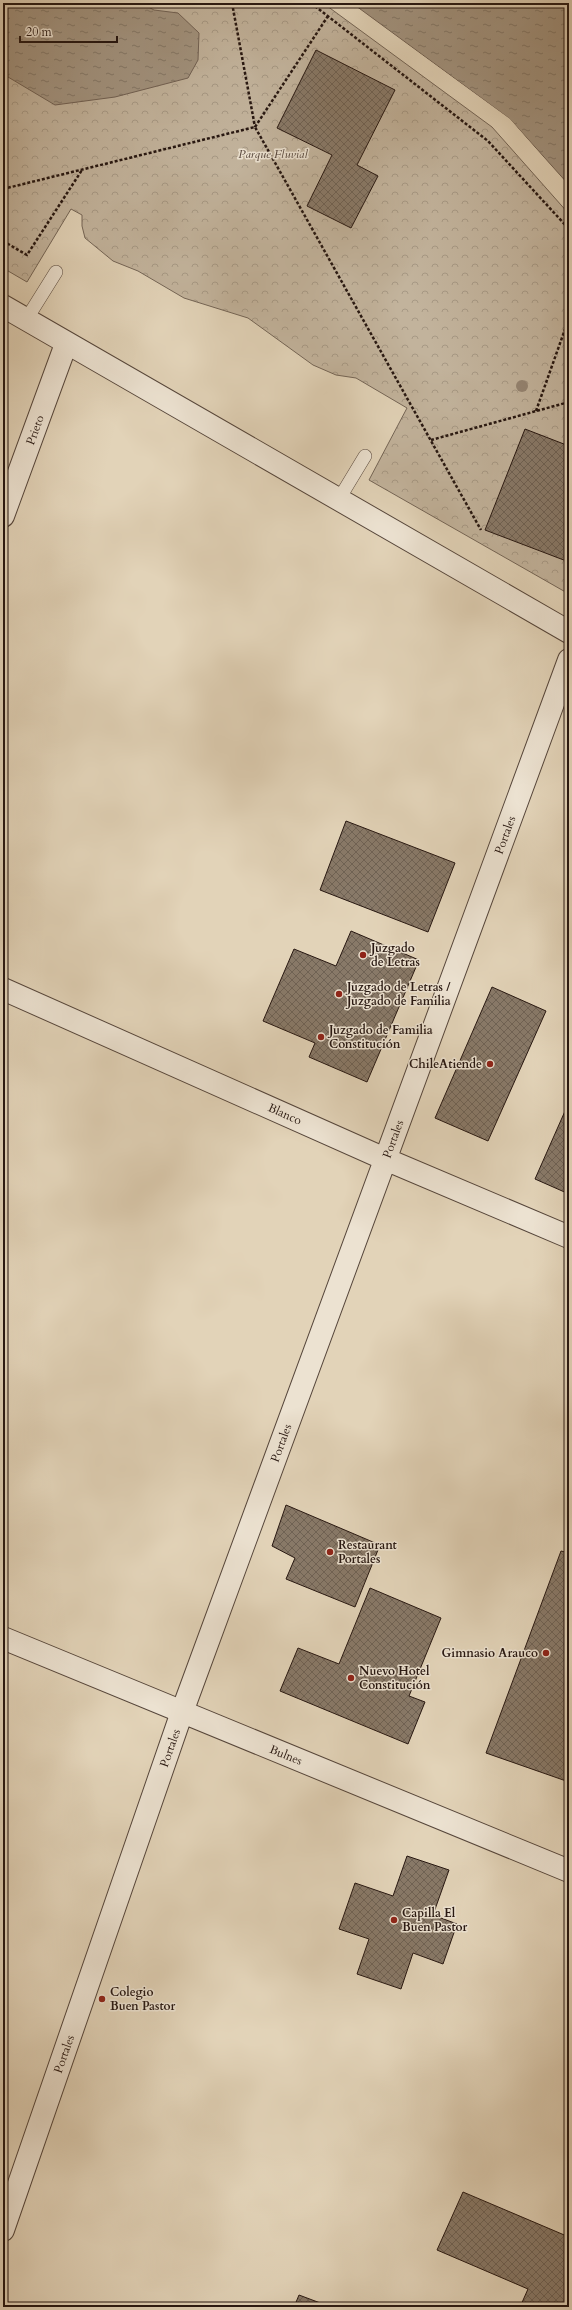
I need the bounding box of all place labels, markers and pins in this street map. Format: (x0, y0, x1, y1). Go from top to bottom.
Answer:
place label: Juzgado de Letras (369, 940, 420, 970)
marker: Juzgado de Letras (358, 950, 368, 960)
place label: Juzgado de Letras / Juzgado de Familia (345, 979, 451, 1009)
marker: Juzgado de Letras / Juzgado de Familia (334, 989, 344, 999)
place label: Juzgado de Familia Constitución (327, 1022, 433, 1052)
marker: Juzgado de Familia Constitución (316, 1032, 326, 1042)
place label: ChileAtiende (409, 1056, 482, 1072)
marker: ChileAtiende (485, 1059, 495, 1069)
place label: Restaurant Portales (338, 1537, 398, 1567)
marker: Restaurant Portales (325, 1547, 335, 1557)
place label: Gimnasio Arauco (442, 1645, 538, 1661)
marker: Gimnasio Arauco (541, 1648, 551, 1658)
place label: Nuevo Hotel Constitución (359, 1663, 431, 1693)
marker: Nuevo Hotel Constitución (346, 1673, 356, 1683)
place label: Capilla El Buen Pastor (402, 1905, 468, 1935)
marker: Capilla El Buen Pastor (389, 1915, 399, 1925)
place label: Colegio Buen Pastor (110, 1984, 176, 2014)
marker: Colegio Buen Pastor (97, 1994, 107, 2004)

